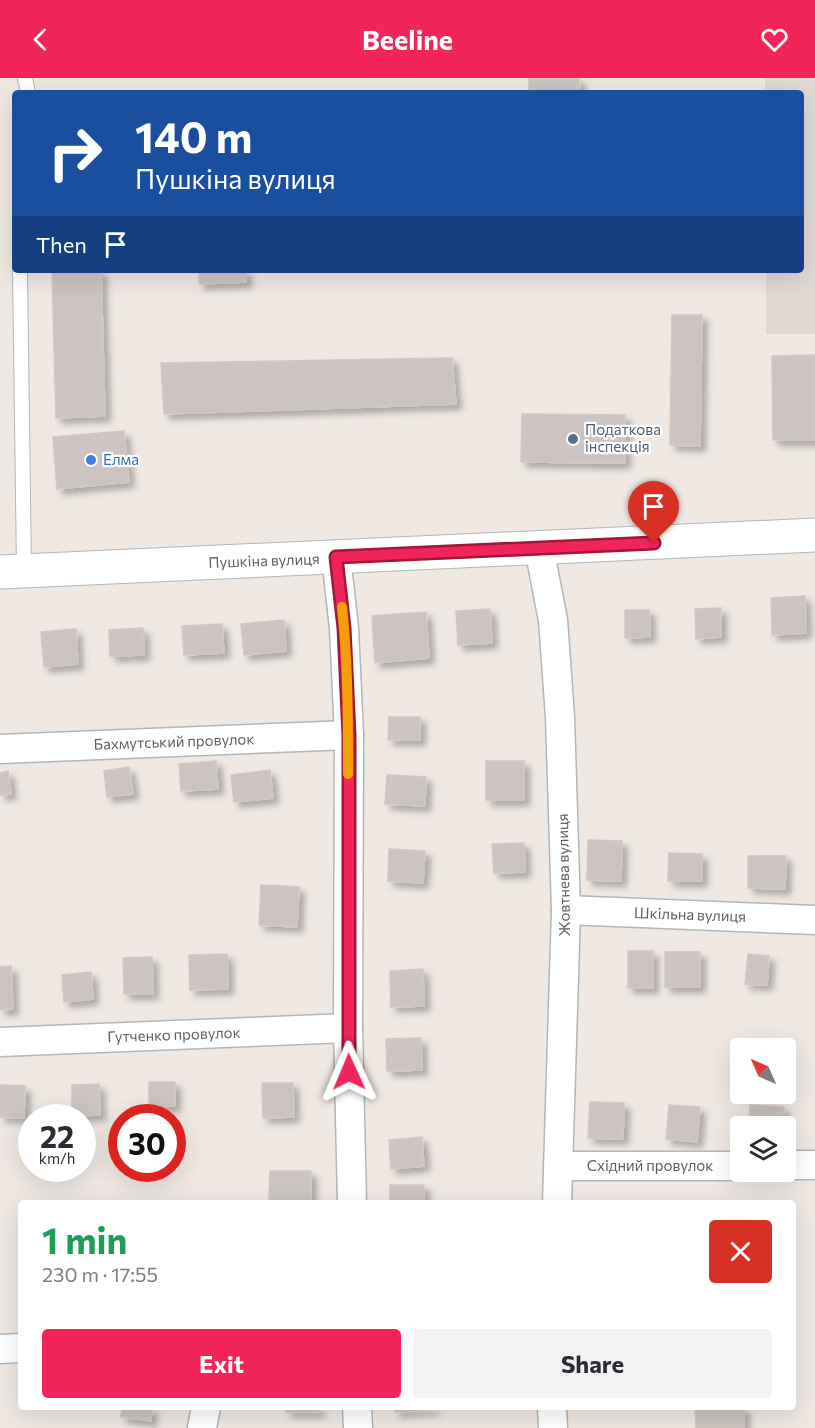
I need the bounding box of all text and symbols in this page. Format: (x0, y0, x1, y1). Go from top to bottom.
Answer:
icon: back (24, 23, 57, 56)
text: Beeline (362, 23, 453, 56)
icon: heart (758, 23, 791, 56)
text: 140 m (135, 110, 252, 162)
icon: right (36, 114, 114, 192)
text: Пушкіна вулиця (135, 162, 336, 195)
icon: arrive (99, 228, 132, 261)
text: Then (36, 231, 87, 258)
place label: Податкова інспекція (585, 420, 661, 455)
marker: Податкова інспекція (566, 432, 580, 446)
place label: Елма (103, 450, 139, 468)
marker: Елма (84, 453, 98, 467)
pin (628, 481, 679, 543)
icon: arrive (637, 490, 670, 523)
street label: Пушкіна вулиця (208, 549, 320, 571)
street label: Бахмутський провулок (93, 729, 255, 753)
street label: Жовтнева вулиця (553, 813, 573, 937)
street label: Шкільна вулиця (634, 903, 746, 925)
street label: Гутченко провулок (107, 1023, 241, 1045)
north arrow (730, 1038, 796, 1104)
map controls (730, 1038, 796, 1182)
position arrow (317, 1040, 381, 1104)
speed limit sign: 30 (108, 1104, 186, 1182)
button: layers (730, 1116, 796, 1182)
text: 22 (40, 1117, 74, 1154)
text: km/h (39, 1149, 75, 1167)
street label: Східний провулок (587, 1156, 713, 1174)
text: 1 min (42, 1217, 127, 1261)
button: close (709, 1220, 772, 1283)
text: 230 m · 17:55 (42, 1262, 158, 1286)
button: Exit (42, 1329, 401, 1398)
button: Share (413, 1329, 772, 1398)

